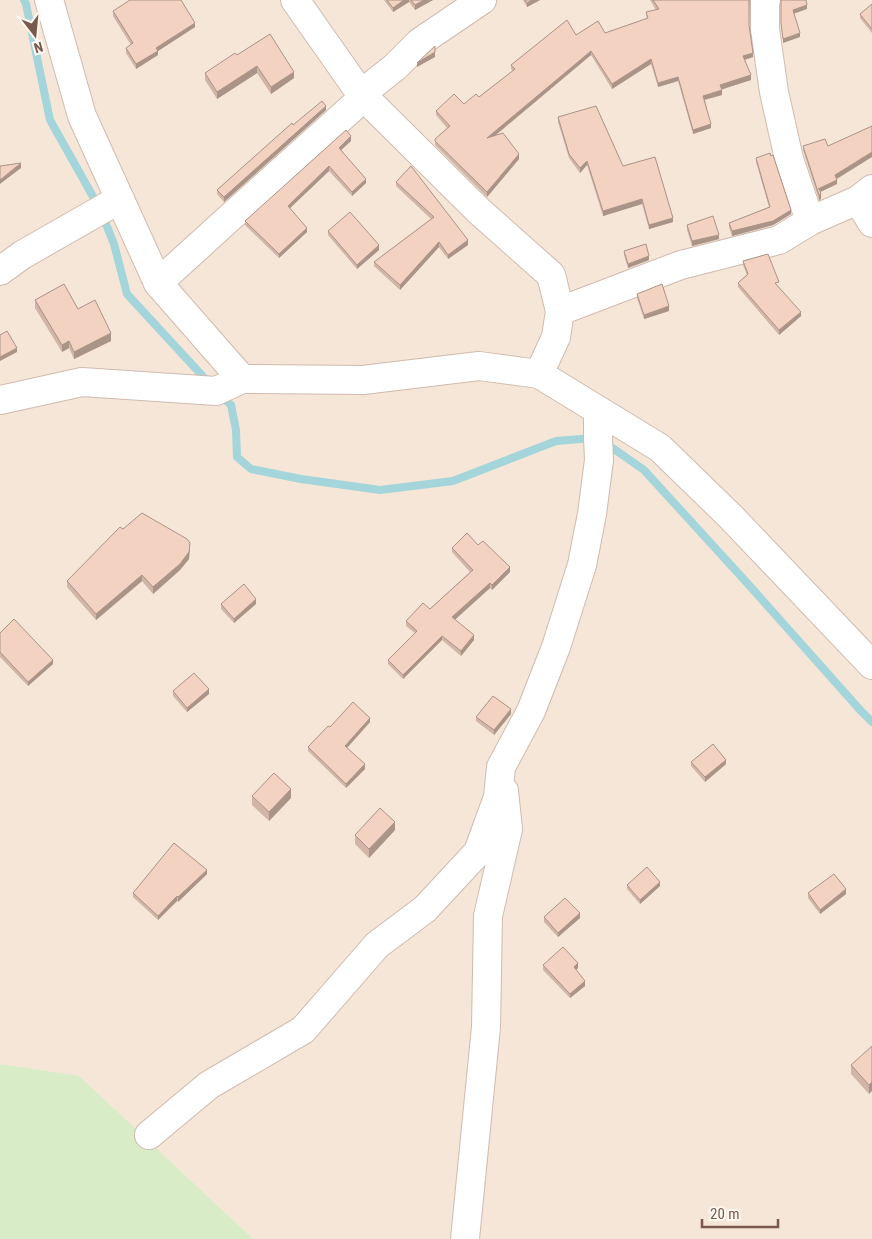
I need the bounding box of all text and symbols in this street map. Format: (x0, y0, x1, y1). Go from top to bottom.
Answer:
north arrow (10, 10, 60, 60)
text: N (32, 39, 45, 56)
scale bar (702, 1196, 778, 1228)
text: 20 m (710, 1205, 740, 1223)

